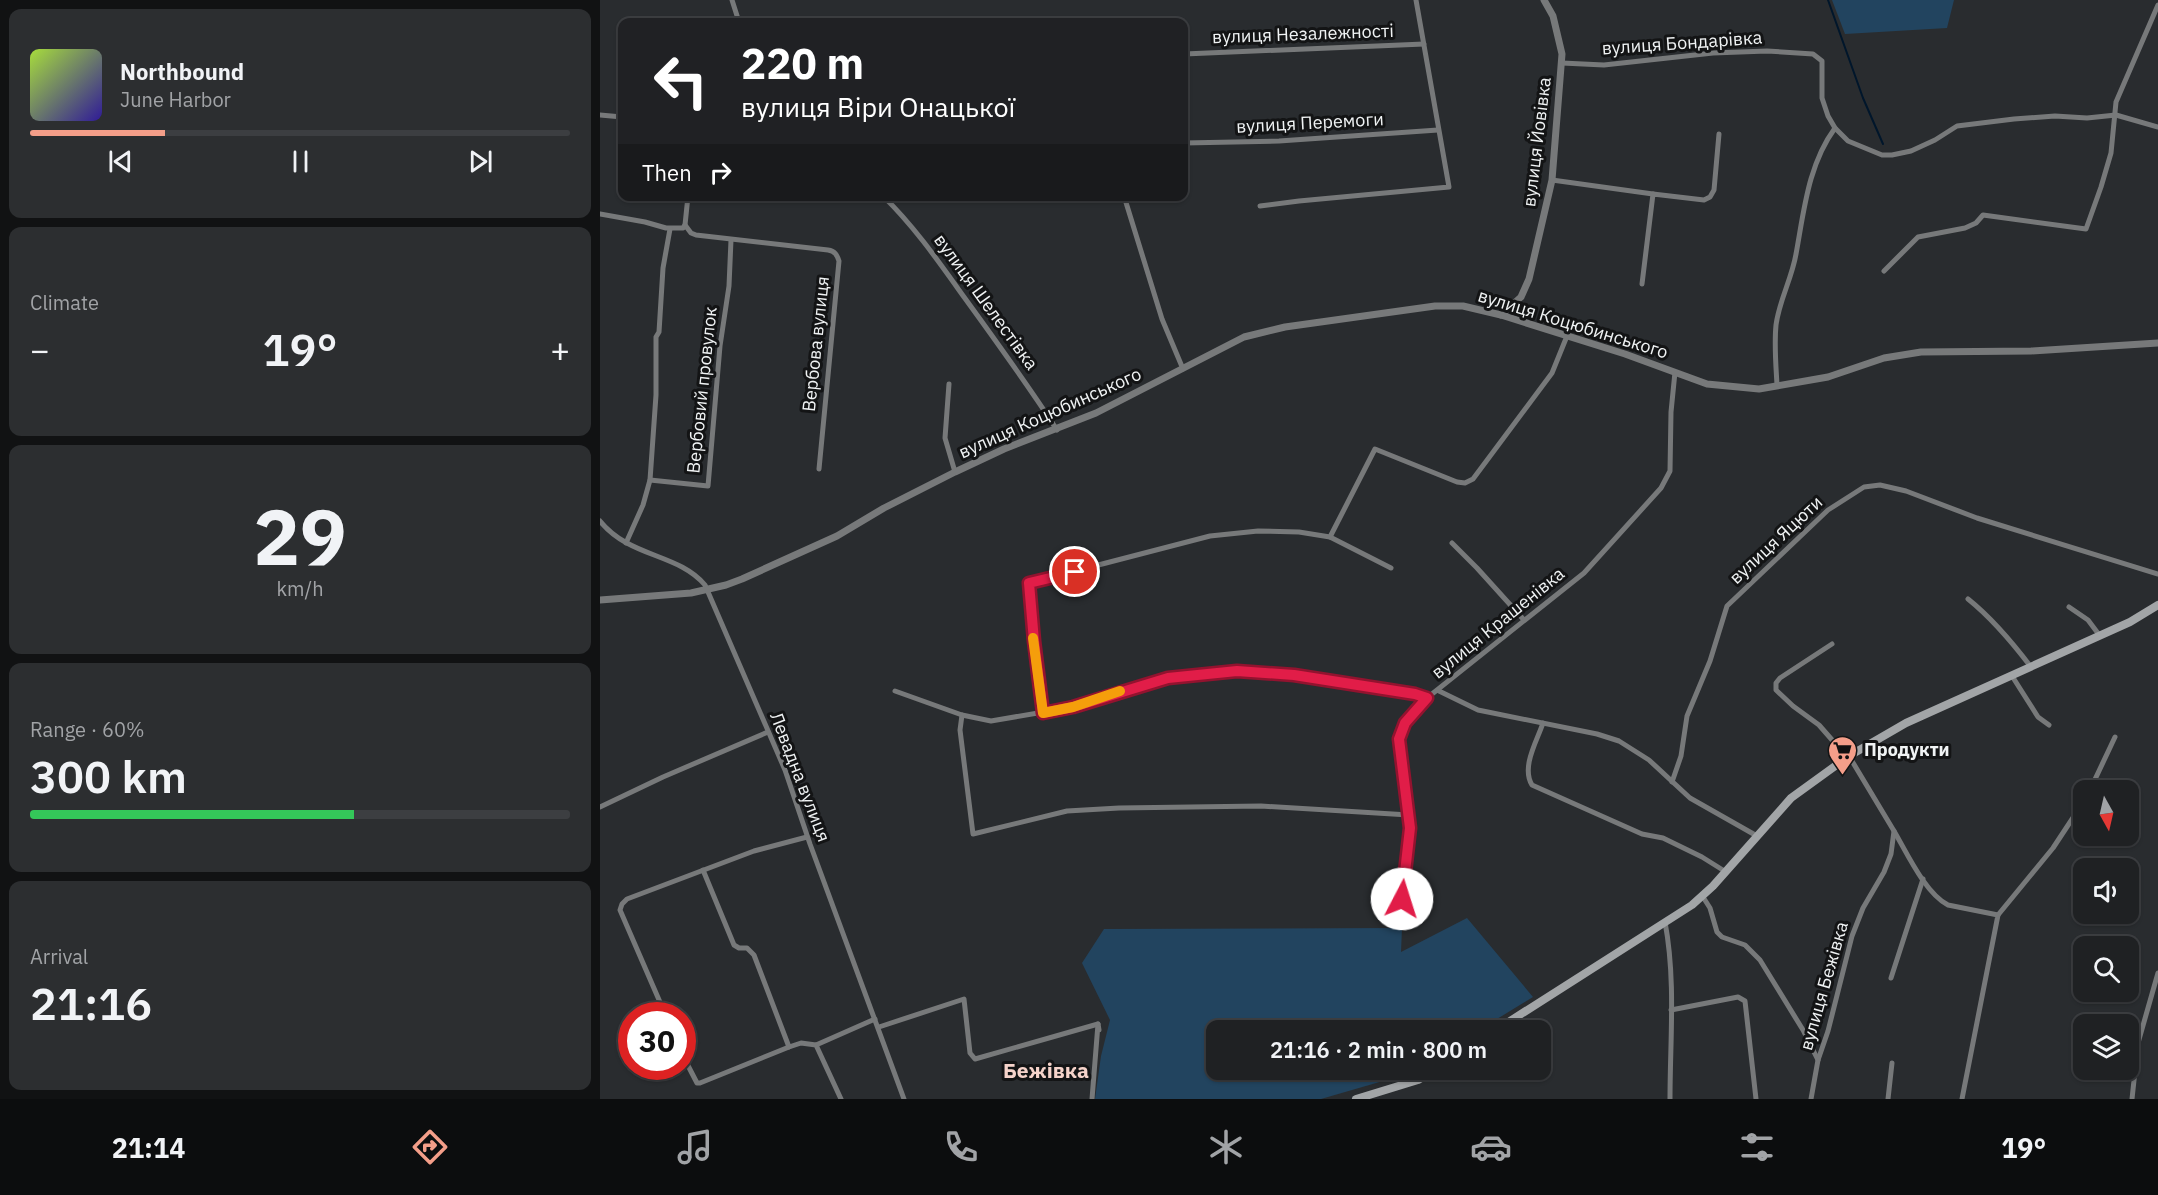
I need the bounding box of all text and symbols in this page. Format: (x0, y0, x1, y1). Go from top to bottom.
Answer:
street label: вулиця Незалежності (1212, 19, 1394, 48)
street label: вулиця Бондарівка (1601, 25, 1763, 60)
text: 220 m (741, 36, 864, 91)
icon: left (642, 42, 720, 120)
text: Northbound (120, 57, 244, 86)
street label: вулиця Йовівка (1517, 75, 1556, 208)
text: June Harbor (120, 86, 231, 113)
text: вулиця Віри Онацької (741, 89, 1015, 124)
street label: вулиця Перемоги (1236, 107, 1384, 138)
icon: previous (104, 145, 137, 178)
icon: pause (284, 145, 317, 178)
icon: next (464, 145, 497, 178)
icon: right (704, 156, 737, 189)
text: Then (642, 158, 692, 187)
street label: вулиця Шелестівка (929, 229, 1044, 375)
street label: Вербова вулиця (797, 275, 834, 413)
street label: вулиця Коцюбинського (1475, 284, 1671, 363)
text: Climate (30, 289, 99, 316)
street label: Вербовий провулок (681, 305, 722, 474)
text: 19° (262, 320, 338, 378)
text: − (30, 328, 50, 371)
text: + (550, 328, 570, 371)
street label: вулиця Коцюбинського (955, 362, 1145, 463)
text: 29 (253, 485, 347, 586)
street label: вулиця Яцюти (1724, 491, 1827, 589)
pin (1049, 546, 1100, 597)
icon: arrive (1058, 555, 1091, 588)
street label: вулиця Крашенівка (1426, 562, 1569, 683)
text: km/h (276, 575, 324, 602)
street label: Левадна вулиця (765, 709, 836, 845)
text: Range · 60% (30, 716, 145, 743)
supermarket icon: Продукти (1827, 734, 1859, 776)
place label: Продукти (1864, 738, 1950, 761)
text: 300 km (30, 747, 187, 805)
north arrow (2073, 780, 2139, 846)
map controls (2073, 780, 2139, 1080)
button: sound (2073, 858, 2139, 924)
position arrow (1370, 867, 1434, 931)
street label: вулиця Бежівка (1794, 918, 1853, 1053)
button: search (2073, 936, 2139, 1002)
text: Arrival (30, 943, 88, 970)
text: 21:16 (30, 974, 152, 1032)
speed limit sign: 30 (618, 1002, 696, 1080)
button: layers (2073, 1014, 2139, 1080)
text: 21:16 · 2 min · 800 m (1270, 1035, 1487, 1064)
district label: Бежівка (1003, 1056, 1089, 1084)
icon: directions (409, 1126, 451, 1168)
icon: music (674, 1126, 716, 1168)
icon: phone (940, 1126, 982, 1168)
icon: climate (1205, 1126, 1247, 1168)
icon: car (1470, 1126, 1512, 1168)
icon: filters (1736, 1126, 1778, 1168)
text: 21:14 (112, 1130, 185, 1165)
text: 19° (2001, 1130, 2046, 1165)

